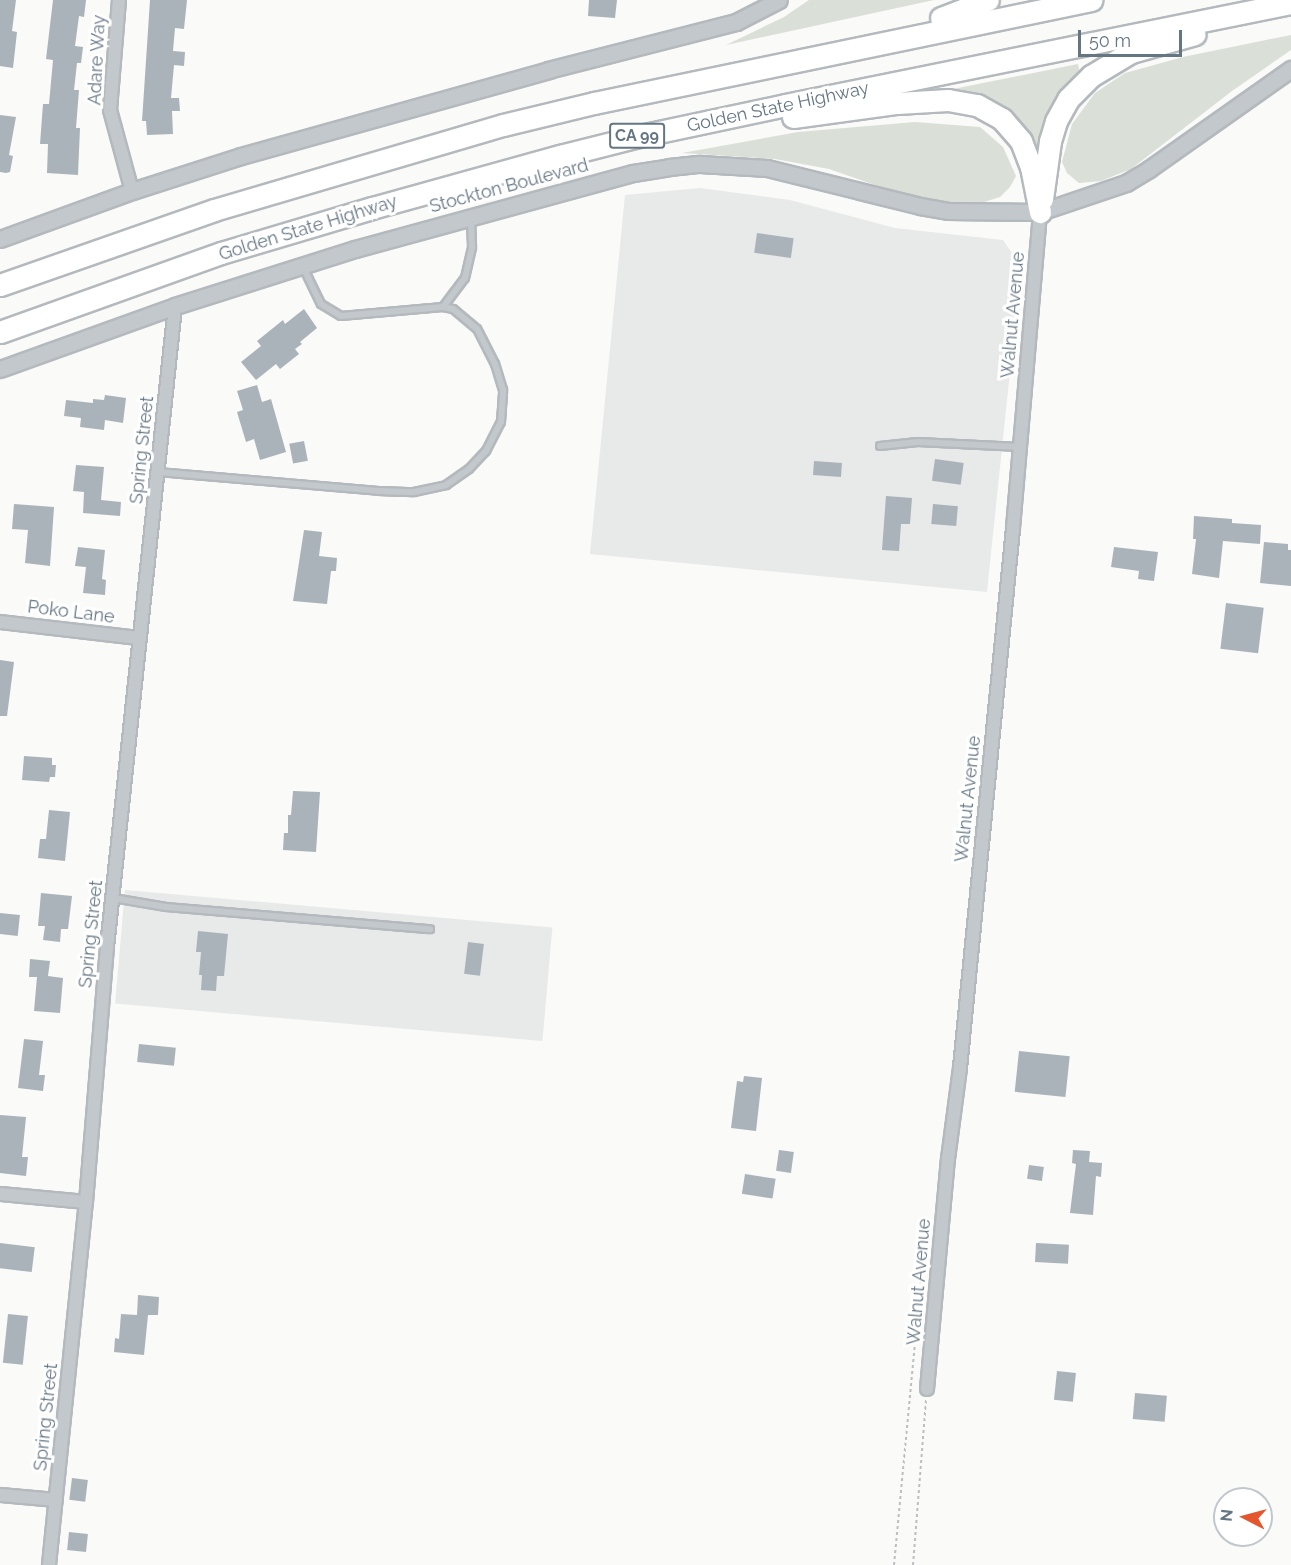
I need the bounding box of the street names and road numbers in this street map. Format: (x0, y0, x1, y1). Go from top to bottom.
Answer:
street label: Adare Way (84, 14, 110, 106)
street label: Golden State Highway (685, 77, 871, 137)
road number: CA 99 (608, 123, 666, 149)
street label: Stockton Boulevard (427, 154, 591, 218)
street label: Golden State Highway (216, 191, 400, 265)
street label: Walnut Avenue (997, 251, 1029, 379)
street label: Spring Street (126, 395, 158, 505)
street label: Poko Lane (26, 596, 116, 628)
street label: Walnut Avenue (951, 734, 985, 864)
street label: Spring Street (75, 879, 107, 989)
street label: Walnut Avenue (903, 1218, 935, 1346)
street label: Spring Street (30, 1362, 62, 1472)

